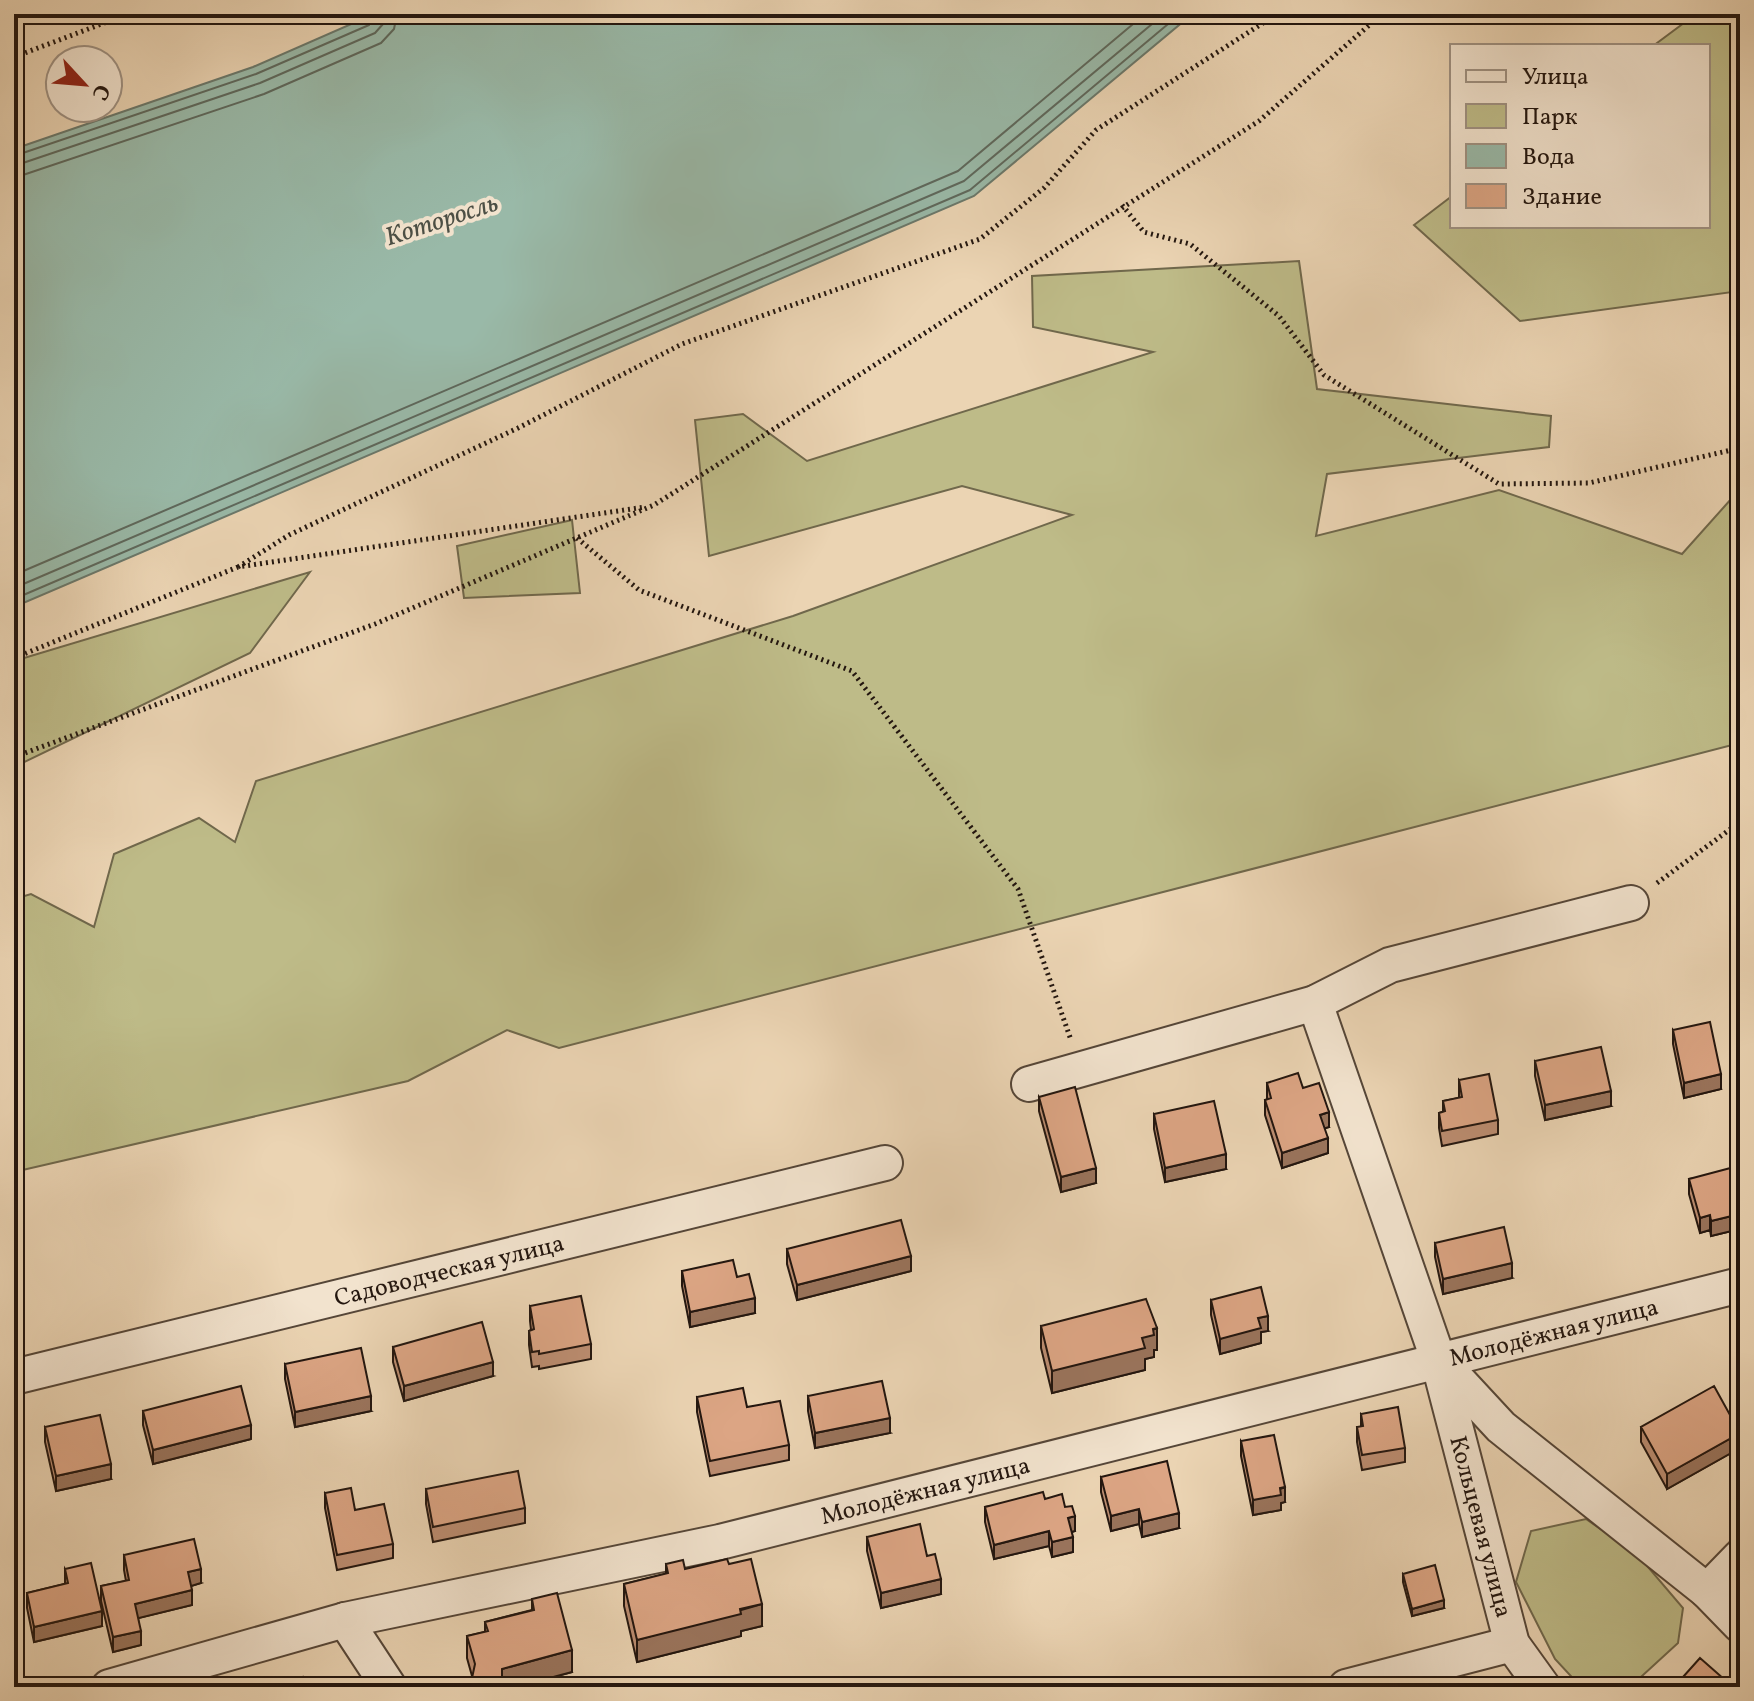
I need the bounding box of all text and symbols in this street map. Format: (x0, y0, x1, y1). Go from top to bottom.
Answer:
north arrow (44, 44, 124, 124)
legend (1450, 44, 1710, 228)
text: Улица (1522, 61, 1589, 95)
text: С (83, 79, 117, 105)
text: Парк (1522, 101, 1578, 135)
text: Вода (1522, 141, 1575, 175)
text: Здание (1522, 181, 1602, 215)
water label: Которосль (380, 186, 503, 256)
street label: Садоводческая улица (331, 1227, 568, 1317)
street label: Молодёжная улица (1446, 1291, 1662, 1377)
street label: Кольцевая улица (1439, 1432, 1519, 1622)
street label: Молодёжная улица (817, 1450, 1034, 1535)

